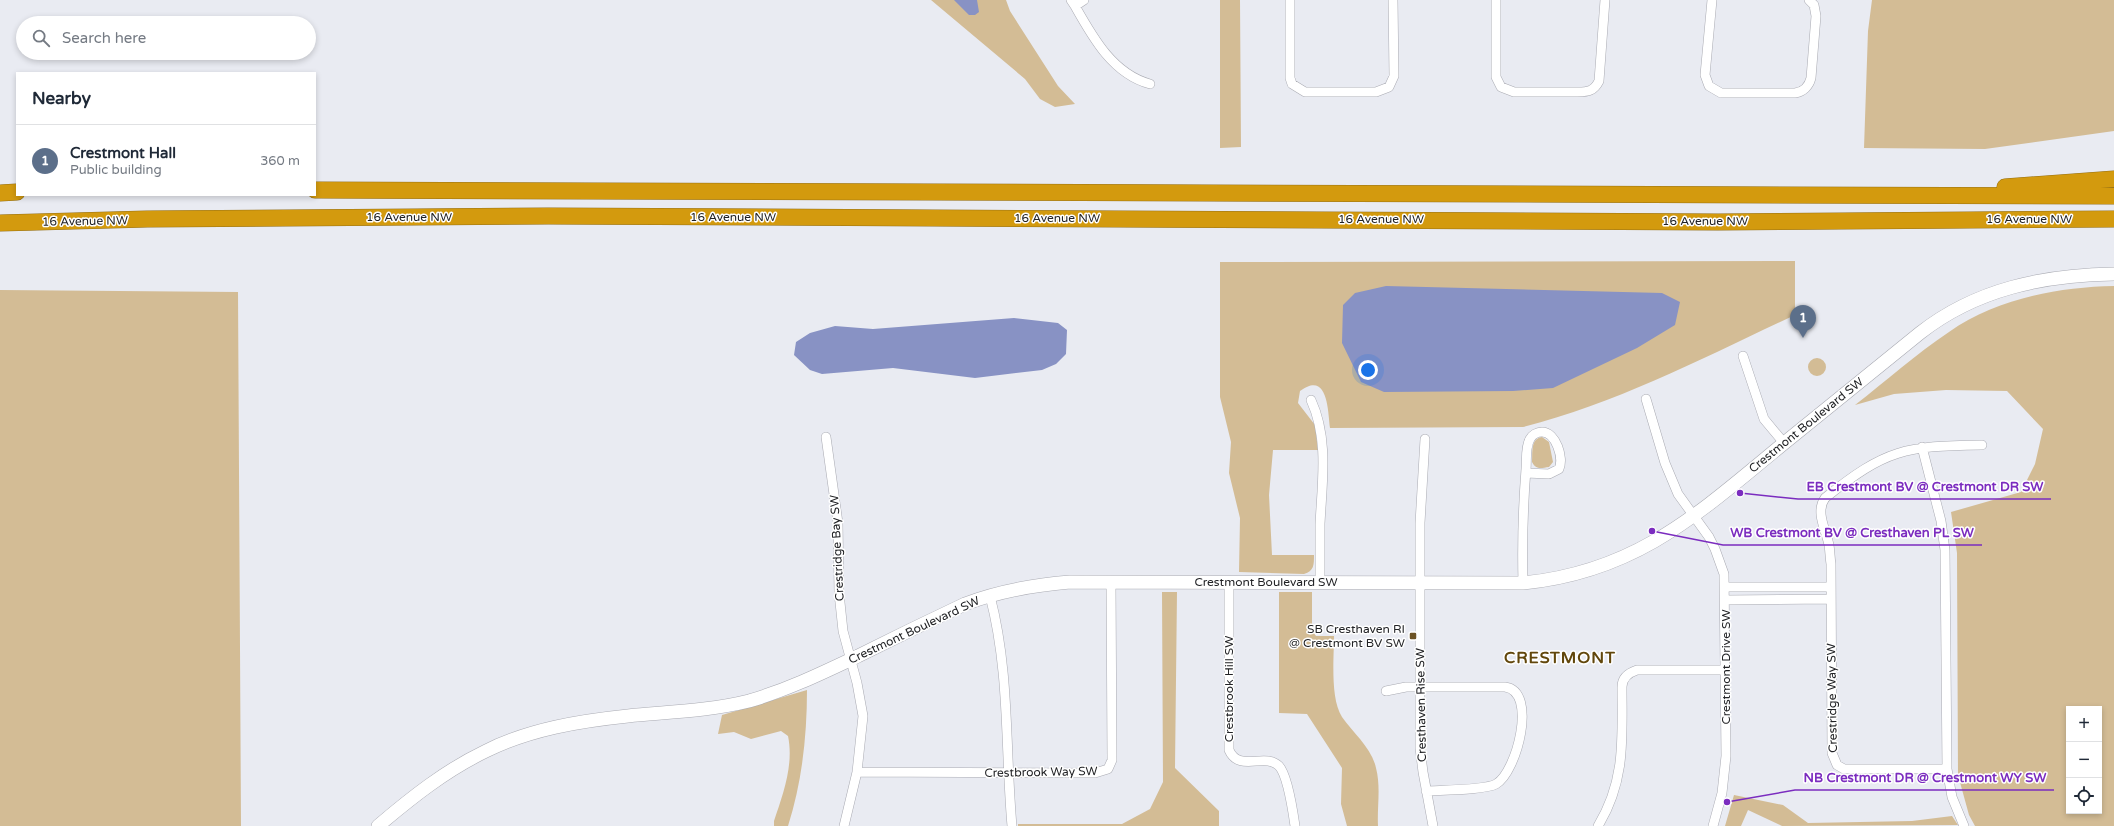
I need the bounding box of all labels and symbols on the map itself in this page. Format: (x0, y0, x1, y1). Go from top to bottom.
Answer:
street label: 16 Avenue NW (366, 210, 452, 224)
street label: 16 Avenue NW (690, 210, 776, 224)
street label: 16 Avenue NW (1014, 211, 1100, 225)
street label: 16 Avenue NW (1338, 212, 1424, 226)
street label: 16 Avenue NW (1986, 212, 2072, 226)
street label: 16 Avenue NW (42, 213, 128, 229)
street label: 16 Avenue NW (1662, 214, 1748, 228)
pin: 1 (1790, 305, 1816, 338)
your location (1358, 360, 1378, 380)
street label: Crestmont Boulevard SW (1746, 375, 1866, 475)
callout: EB Crestmont BV @ Crestmont DR SW (1798, 474, 2051, 499)
text: EB Crestmont BV @ Crestmont DR SW (1807, 479, 2044, 495)
street label: Crestridge Bay SW (827, 494, 847, 602)
callout: WB Crestmont BV @ Cresthaven PL SW (1723, 520, 1982, 545)
text: WB Crestmont BV @ Cresthaven PL SW (1730, 525, 1975, 541)
street label: Crestmont Boulevard SW (1194, 575, 1338, 589)
street label: Crestmont Boulevard SW (846, 593, 982, 667)
street label: Crestmont Drive SW (1719, 609, 1733, 725)
place label: SB Cresthaven RI @ Crestmont BV SW (1289, 622, 1405, 650)
marker: SB Cresthaven RI @ Crestmont BV SW (1408, 631, 1418, 641)
street label: Crestbrook Hill SW (1222, 636, 1236, 742)
street label: Crestridge Way SW (1824, 643, 1840, 753)
street label: Cresthaven Rise SW (1413, 648, 1429, 762)
district label: CRESTMONT (1504, 648, 1616, 668)
street label: Crestbrook Way SW (984, 764, 1098, 780)
callout: NB Crestmont DR @ Crestmont WY SW (1795, 765, 2054, 790)
text: NB Crestmont DR @ Crestmont WY SW (1804, 770, 2047, 786)

